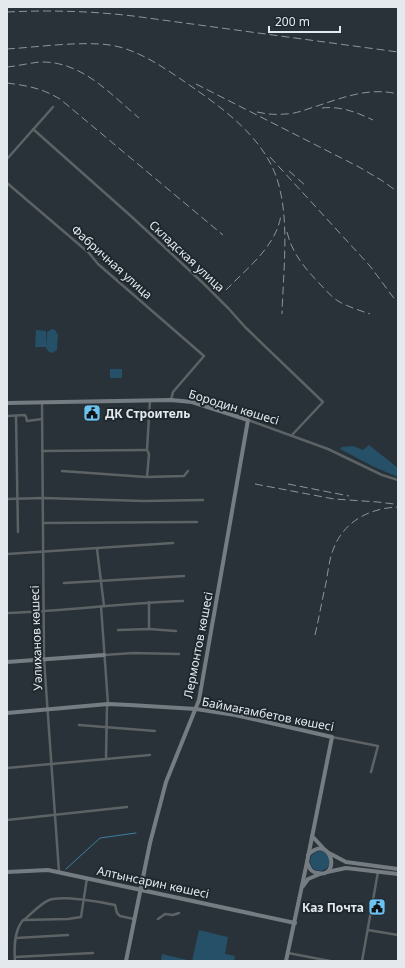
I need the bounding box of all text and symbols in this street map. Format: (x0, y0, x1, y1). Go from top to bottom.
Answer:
scale bar (269, 8, 340, 34)
text: 200 m (275, 13, 310, 30)
street label: Складская улица (145, 216, 229, 296)
street label: Фабричная улица (68, 221, 156, 303)
street label: Бородин көшесі (187, 385, 281, 429)
public building icon: ДК Строитель (82, 403, 102, 423)
place label: ДК Строитель (105, 405, 190, 422)
street label: Уәлиханов көшесі (26, 585, 46, 691)
street label: Лермонтов көшесі (179, 590, 217, 700)
street label: Баймағамбетов көшесі (201, 693, 335, 735)
street label: Алтынсарин көшесі (95, 862, 211, 902)
public building icon: Каз Почта (367, 897, 387, 917)
place label: Каз Почта (302, 899, 364, 916)

